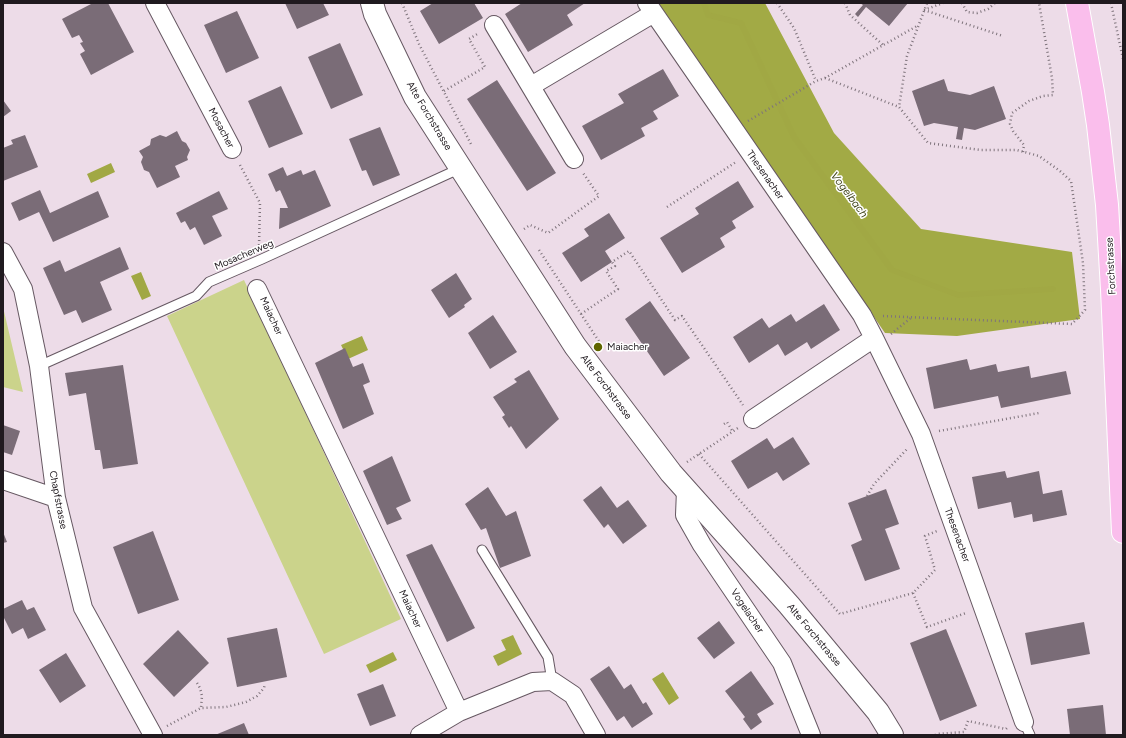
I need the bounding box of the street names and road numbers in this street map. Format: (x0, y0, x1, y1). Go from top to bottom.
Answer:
street label: Alte Forchstrasse (404, 80, 454, 152)
street label: Mosacher (205, 106, 237, 150)
street label: Thesenacher (744, 148, 786, 202)
street label: Mosacherweg (213, 237, 275, 273)
street label: Forchstrasse (1104, 237, 1118, 295)
street label: Maiacher (257, 295, 285, 337)
street label: Alte Forchstrasse (578, 352, 634, 422)
street label: Chapfstrasse (46, 470, 70, 530)
street label: Thesenacher (942, 506, 972, 564)
street label: Vogelacher (728, 587, 766, 635)
street label: Maiacher (396, 588, 424, 630)
street label: Alte Forchstrasse (784, 601, 844, 669)

